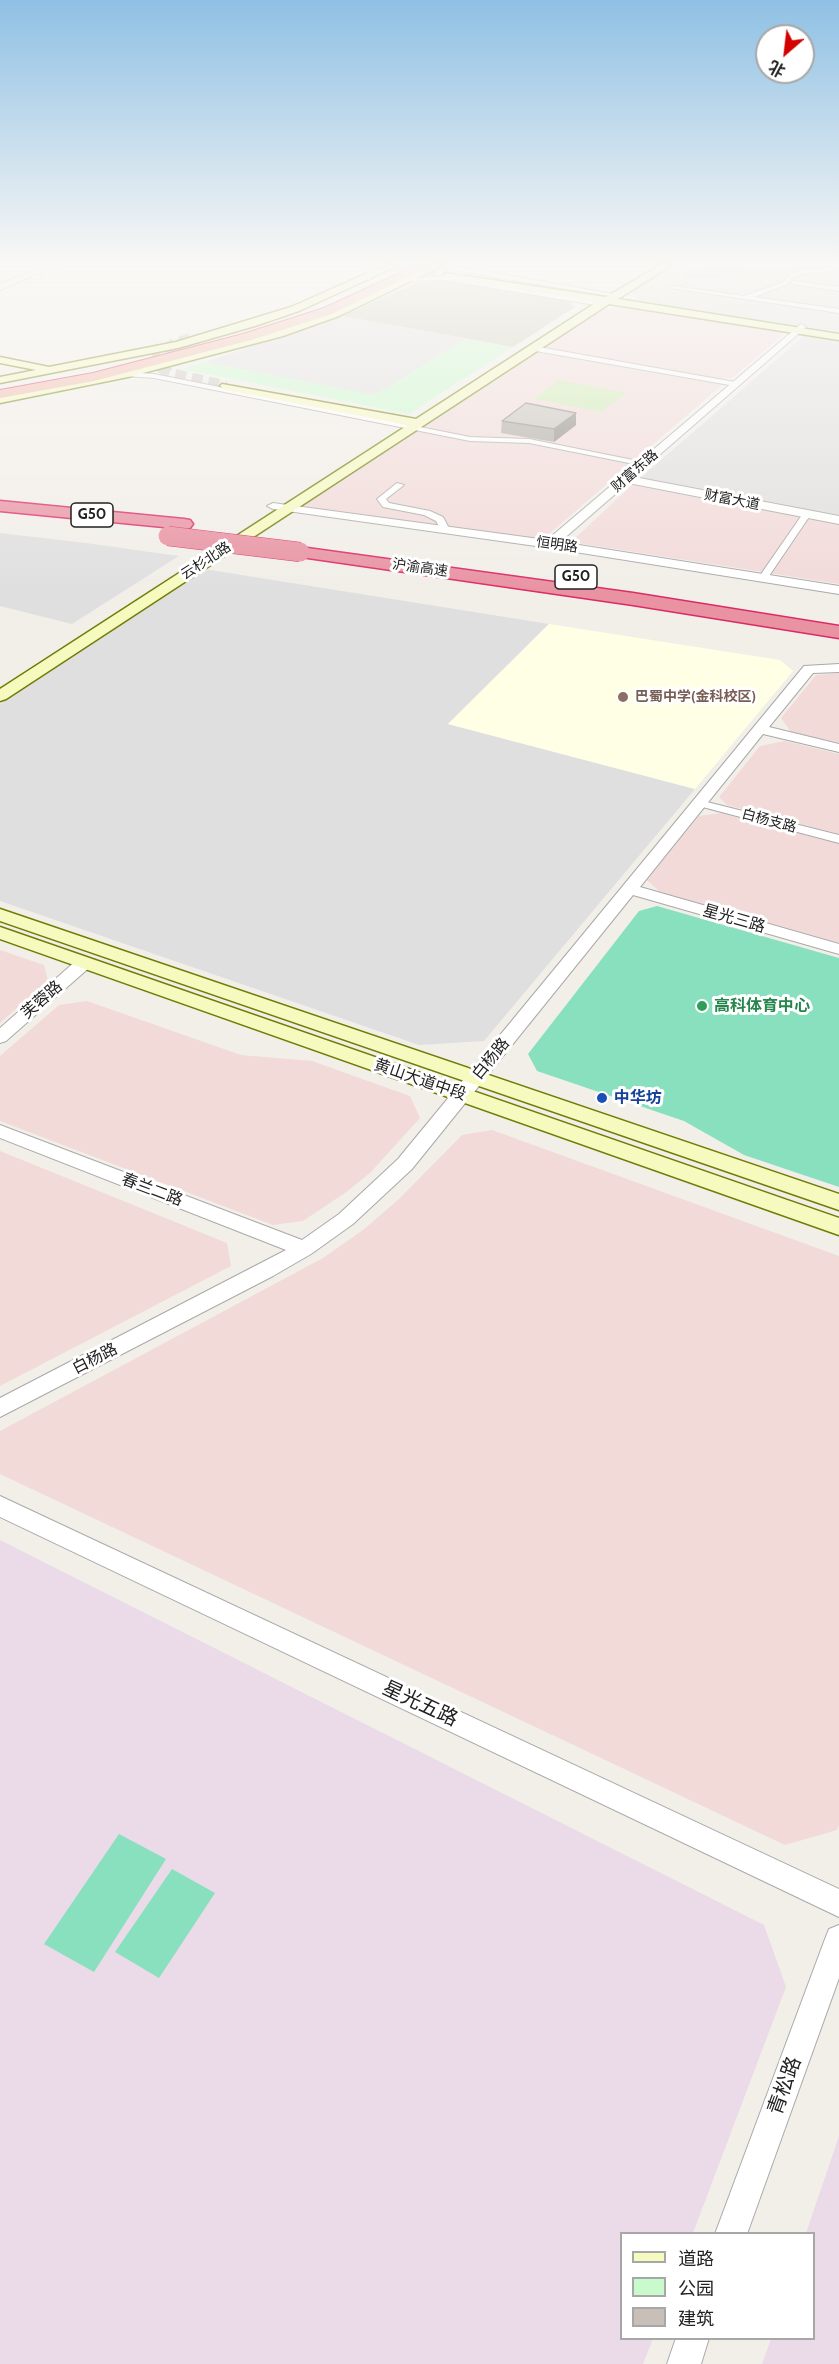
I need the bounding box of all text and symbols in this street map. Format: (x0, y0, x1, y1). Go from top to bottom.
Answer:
north arrow (755, 24, 815, 84)
text: 北 (766, 56, 789, 81)
street label: 财富东路 (608, 446, 662, 496)
street label: 财富大道 (703, 486, 761, 514)
road number: G50 (71, 503, 113, 527)
street label: 恒明路 (535, 534, 579, 556)
street label: 云杉北路 (178, 539, 234, 583)
street label: 沪渝高速 (391, 556, 449, 580)
road number: G50 (555, 565, 597, 589)
place label: 巴蜀中学(金科校区) (635, 689, 756, 705)
marker: 巴蜀中学(金科校区) (616, 690, 630, 704)
street label: 白杨支路 (740, 806, 798, 836)
street label: 星光三路 (701, 901, 767, 937)
street label: 芙蓉路 (18, 977, 66, 1023)
place label: 高科体育中心 (714, 996, 810, 1016)
marker: 高科体育中心 (695, 999, 709, 1013)
street label: 白杨路 (468, 1034, 514, 1084)
street label: 黄山大道中段 (371, 1055, 469, 1105)
place label: 中华坊 (614, 1088, 662, 1108)
marker: 中华坊 (595, 1091, 609, 1105)
street label: 春兰二路 (119, 1170, 185, 1210)
street label: 白杨路 (69, 1340, 121, 1378)
street label: 星光五路 (379, 1676, 461, 1732)
street label: 青松路 (763, 2054, 807, 2118)
legend (620, 2232, 815, 2340)
text: 道路 (678, 2248, 714, 2270)
text: 公园 (678, 2278, 714, 2300)
text: 建筑 (678, 2308, 714, 2330)

